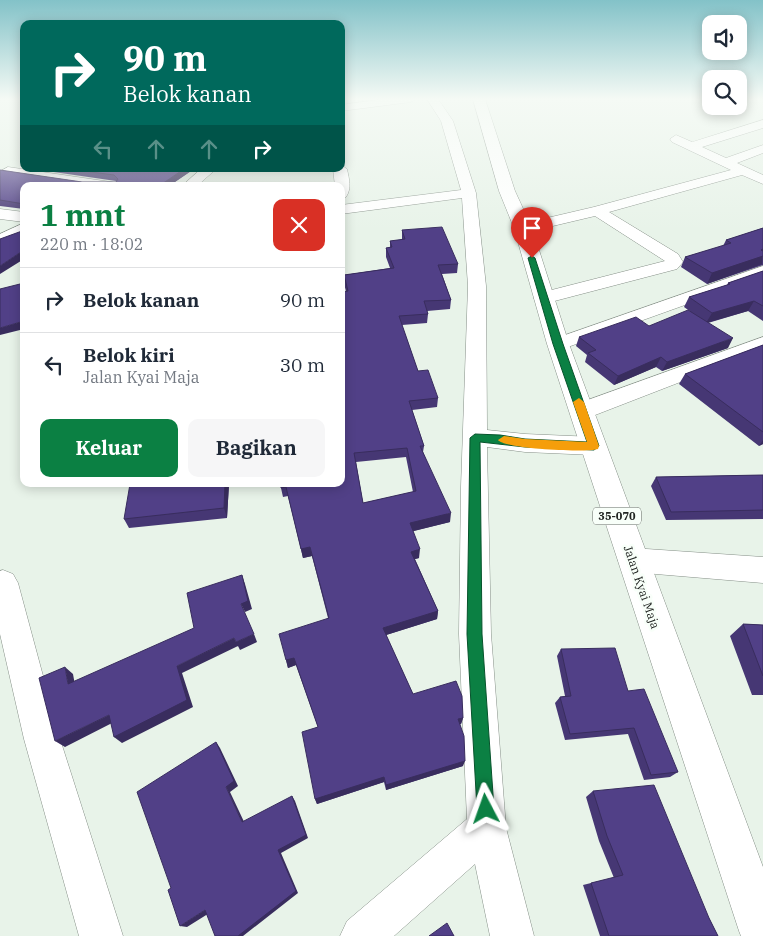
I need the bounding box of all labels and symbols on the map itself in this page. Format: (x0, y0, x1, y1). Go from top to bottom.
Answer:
pin (511, 207, 553, 258)
road number: 35-070 (593, 508, 641, 524)
street label: Jalan Kyai Maja (621, 543, 663, 631)
position arrow (459, 782, 511, 834)

